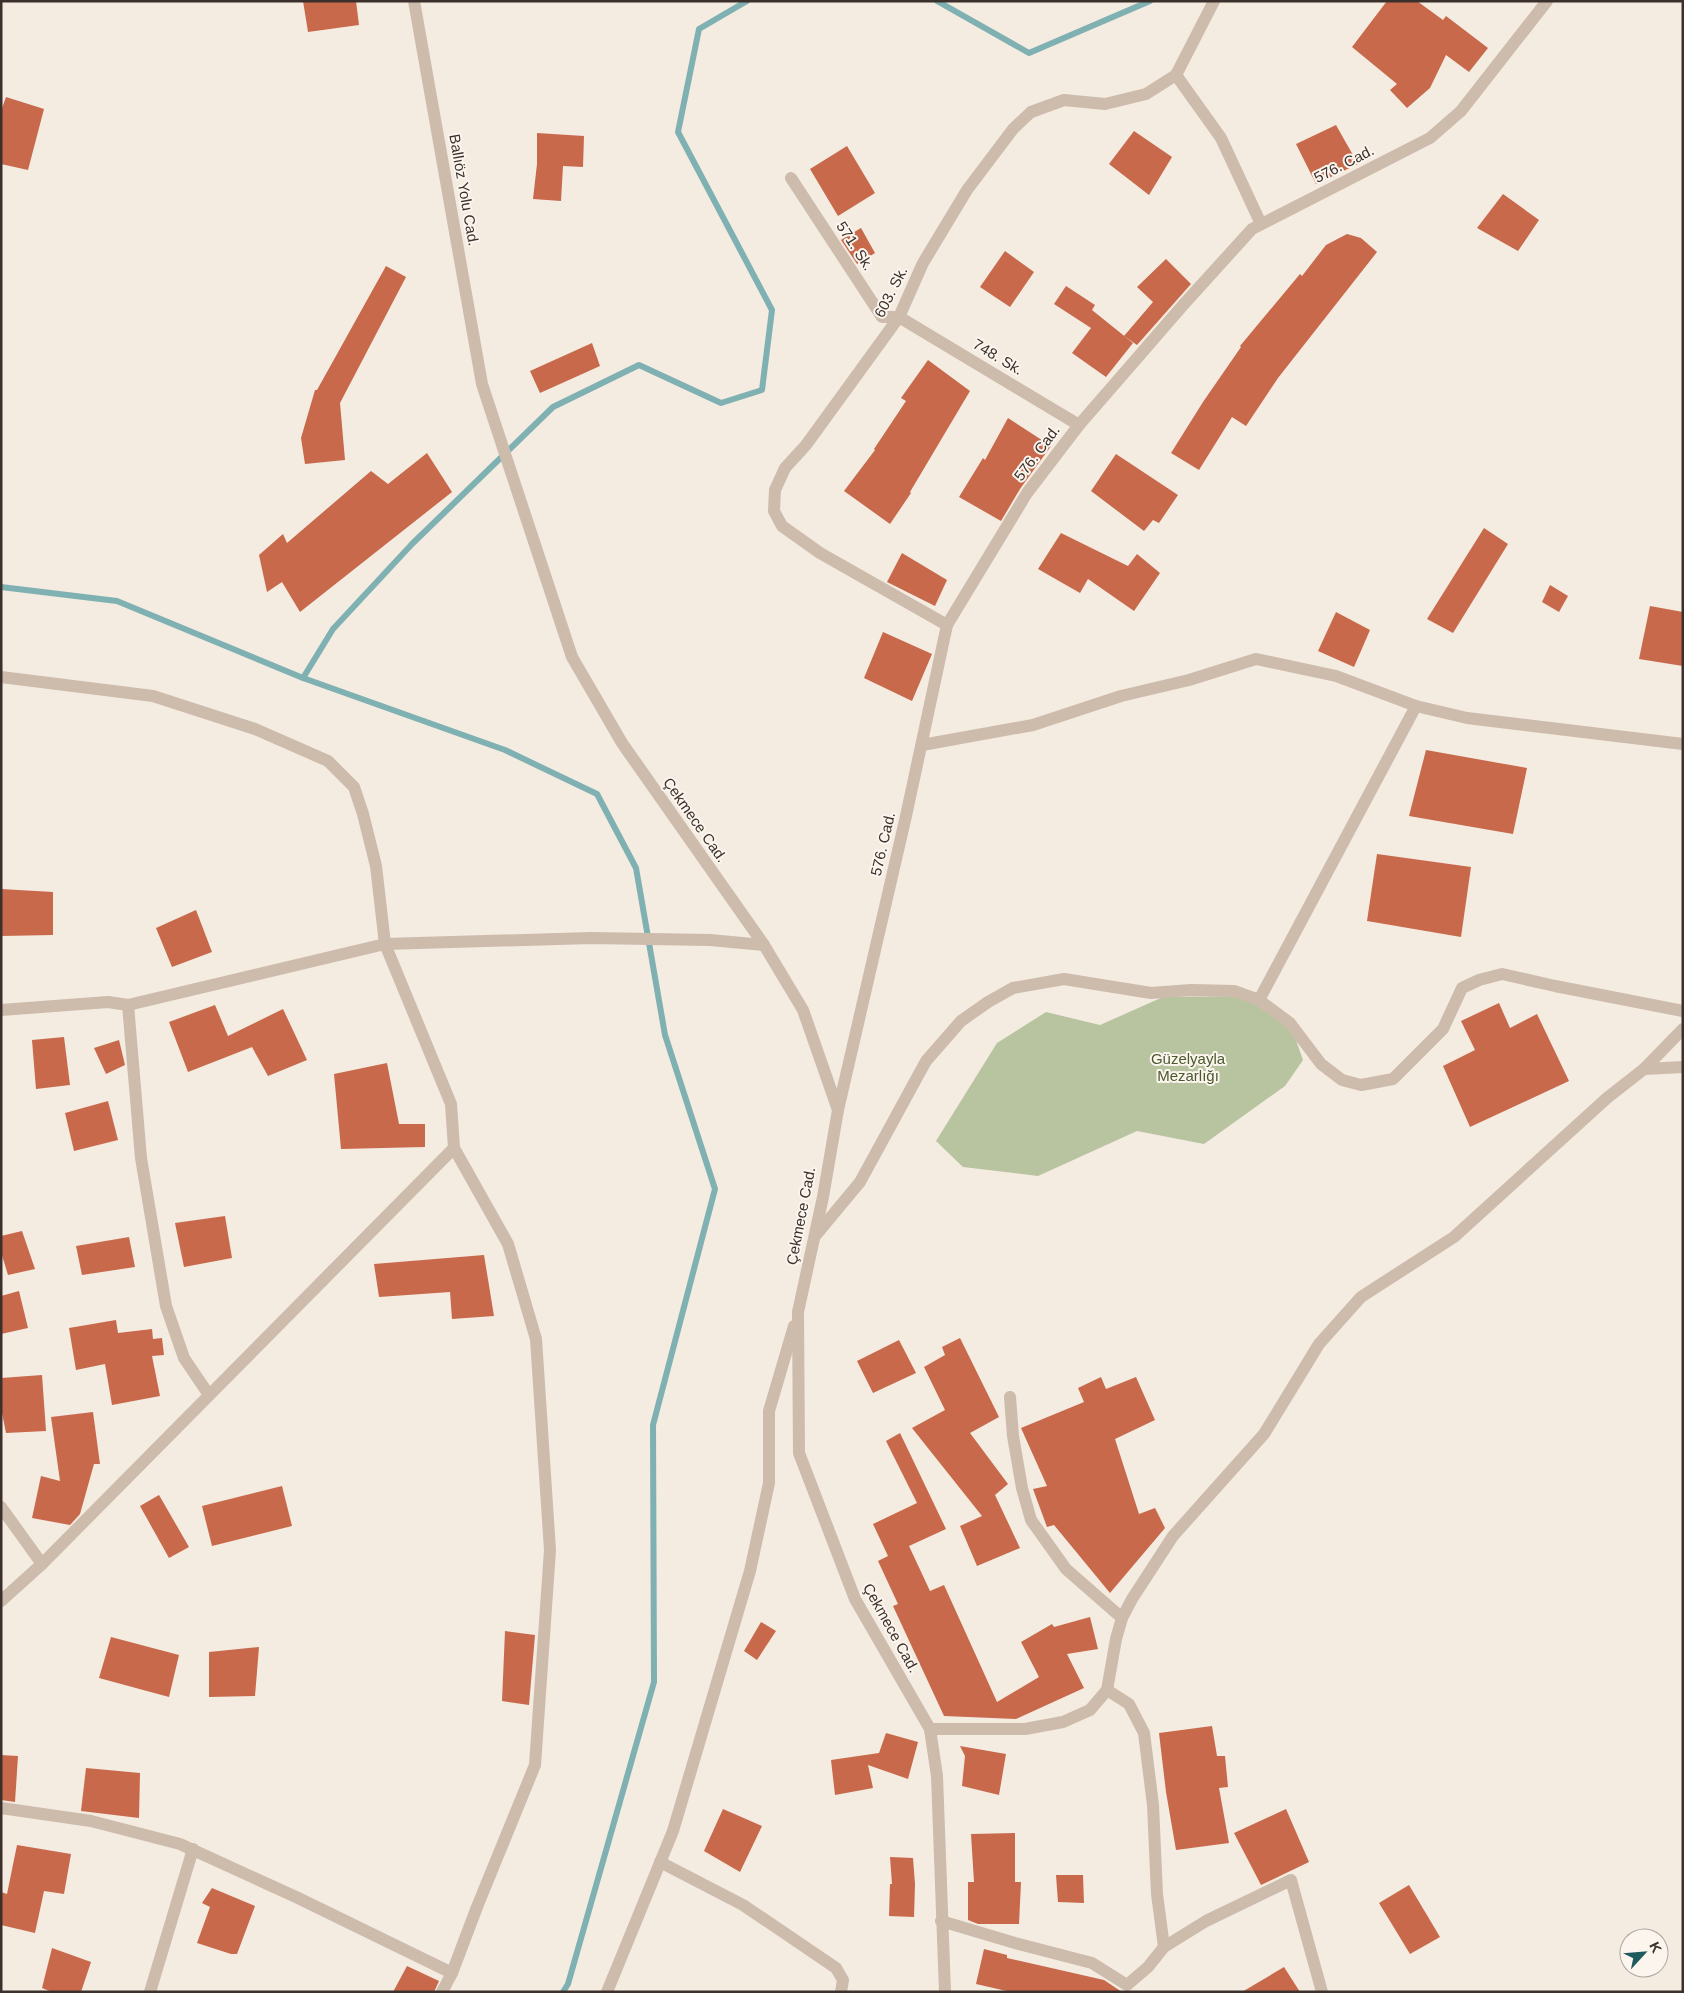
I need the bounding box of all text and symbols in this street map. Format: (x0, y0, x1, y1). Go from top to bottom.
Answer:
street label: Ballıöz Yolu Cad. (446, 133, 483, 247)
street label: 576. Cad. (1311, 141, 1377, 186)
street label: 571. Sk. (833, 218, 878, 273)
street label: 603. Sk. (870, 263, 911, 320)
street label: 748. Sk. (970, 335, 1026, 378)
street label: 576. Cad. (1010, 422, 1063, 484)
street label: Çekmece Cad. (660, 774, 731, 865)
street label: 576. Cad. (867, 810, 898, 877)
park label: Güzelyayla Mezarlığı (1151, 1050, 1226, 1084)
street label: Çekmece Cad. (783, 1166, 818, 1266)
street label: Çekmece Cad. (860, 1580, 923, 1675)
north arrow (1619, 1928, 1669, 1978)
text: K (1646, 1939, 1665, 1955)

